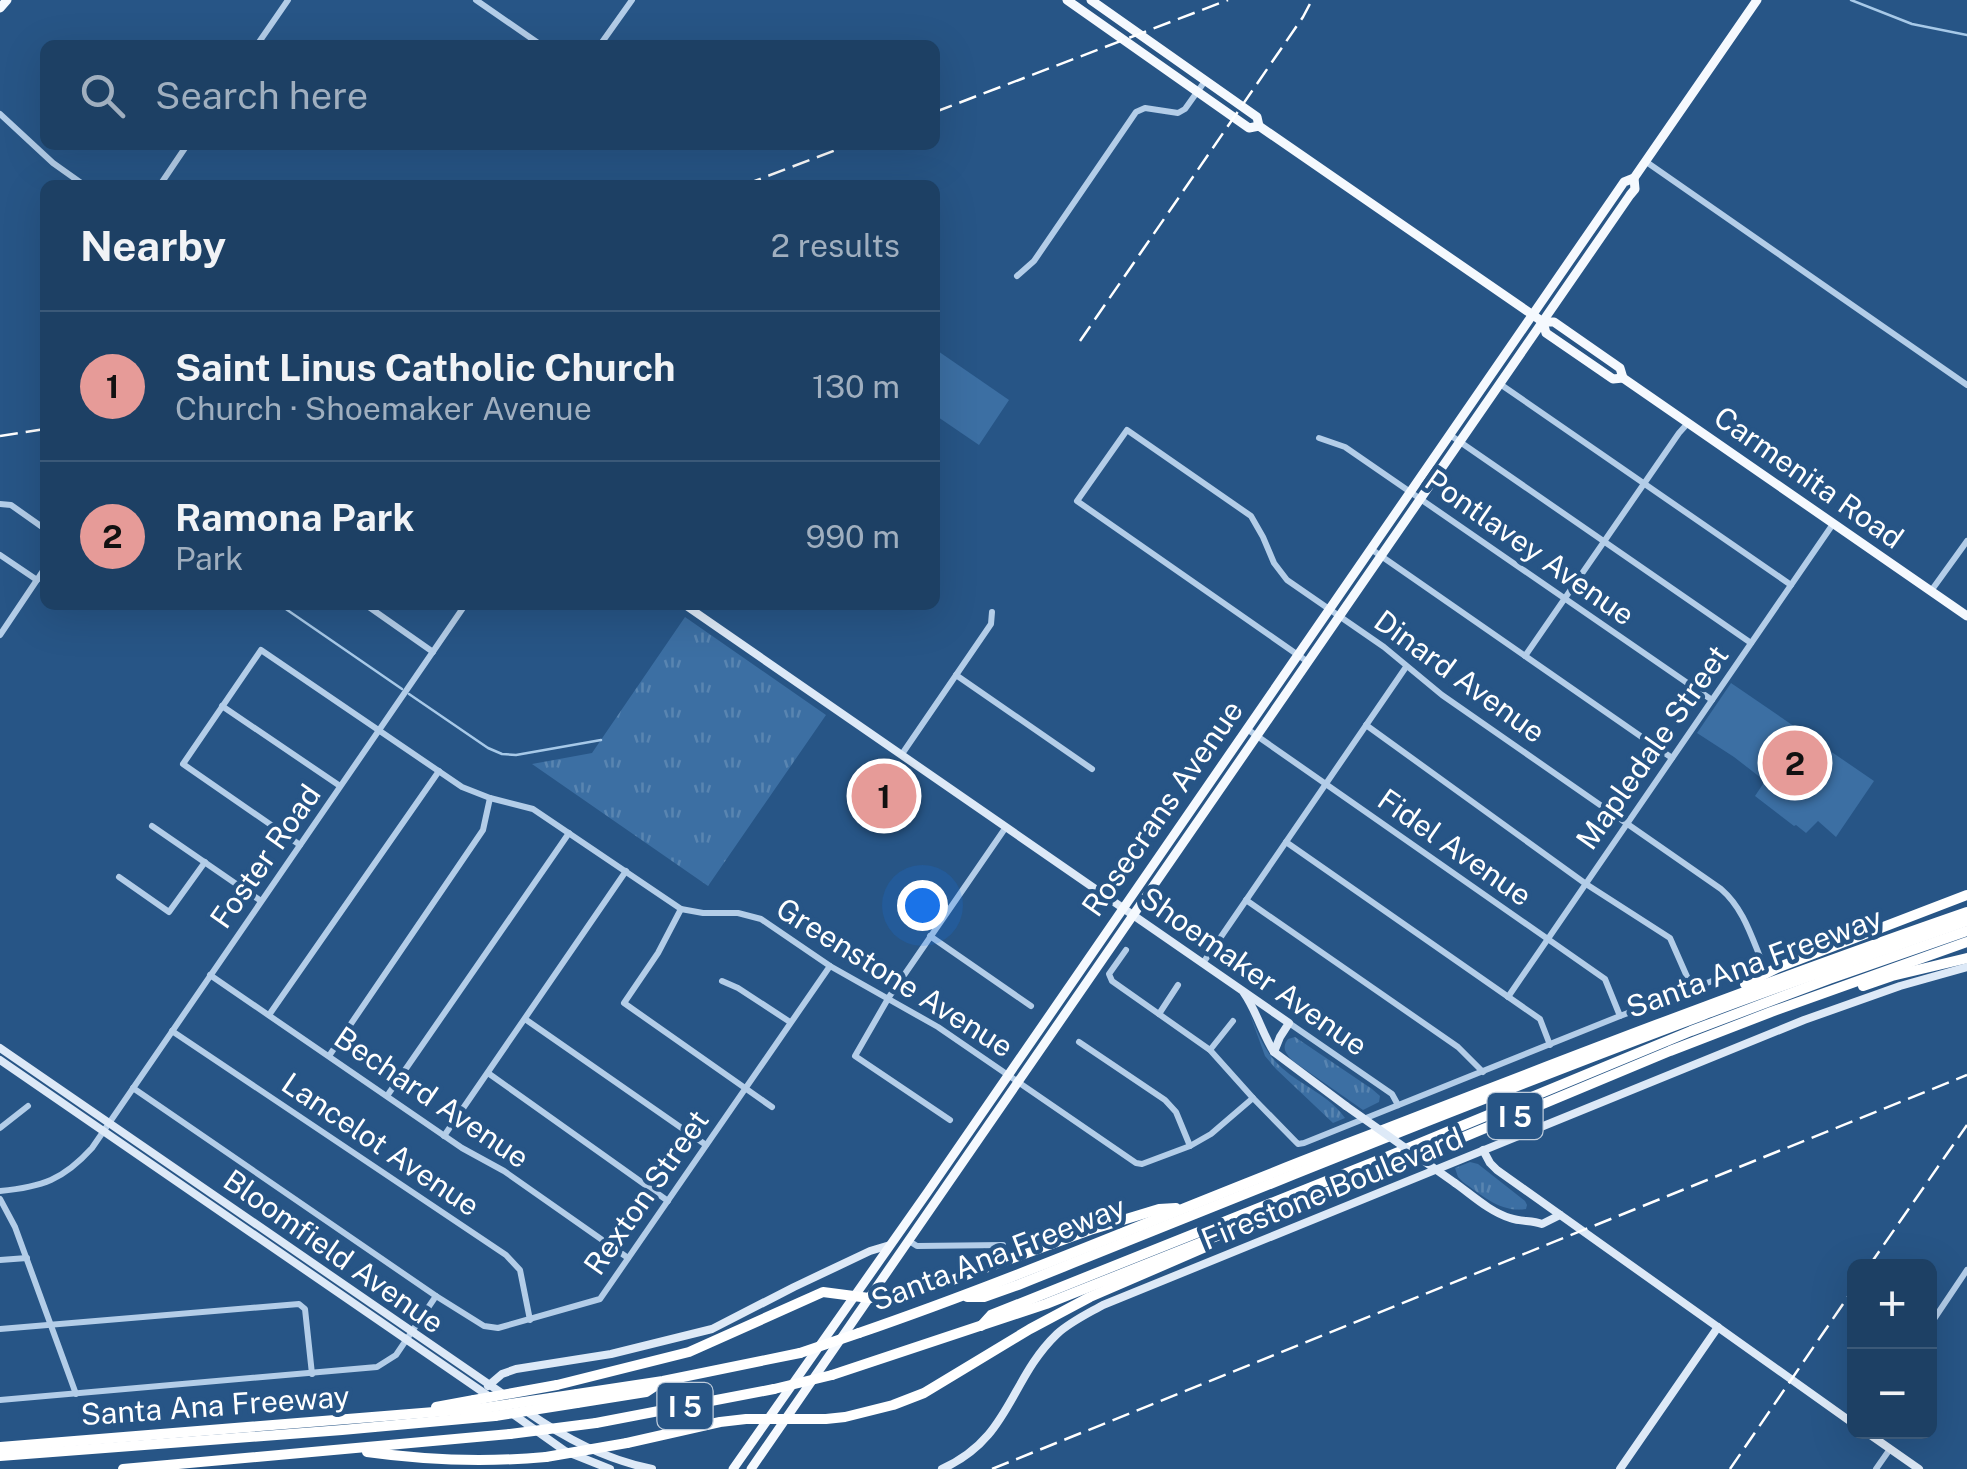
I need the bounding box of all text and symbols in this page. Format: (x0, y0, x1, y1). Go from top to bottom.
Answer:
search box (40, 40, 940, 150)
icon: search (75, 68, 130, 123)
text: Search here (155, 73, 368, 118)
text: Nearby (80, 221, 226, 270)
text: 2 results (771, 227, 900, 264)
text: Saint Linus Catholic Church (175, 345, 676, 390)
text: 1 (106, 368, 119, 405)
text: 130 m (812, 368, 900, 405)
text: Church · Shoemaker Avenue (175, 390, 592, 427)
street label: Carmenita Road (1707, 398, 1911, 556)
street label: Pontlavey Avenue (1418, 461, 1642, 633)
text: Ramona Park (175, 495, 414, 540)
text: 2 (102, 518, 123, 555)
text: 990 m (805, 518, 900, 555)
text: Park (175, 540, 243, 577)
street label: Dinard Avenue (1368, 602, 1552, 750)
street label: Mapledale Street (1568, 638, 1736, 856)
street label: Rosecrans Avenue (1074, 693, 1250, 923)
pin: 2 (1762, 726, 1828, 800)
pin: 1 (852, 758, 916, 834)
street label: Foster Road (202, 777, 328, 935)
street label: Fidel Avenue (1371, 781, 1539, 913)
street label: Shoemaker Avenue (1133, 879, 1375, 1063)
your location (897, 880, 948, 931)
street label: Greenstone Avenue (770, 890, 1020, 1064)
street label: Santa Ana Freeway (1621, 899, 1887, 1025)
street label: Bechard Avenue (328, 1019, 536, 1175)
street label: Lancelot Avenue (275, 1065, 487, 1223)
road number: I 5 (1488, 1093, 1542, 1139)
street label: Rexton Street (576, 1103, 716, 1281)
street label: Firestone Boulevard (1196, 1119, 1468, 1257)
street label: Bloomfield Avenue (217, 1162, 451, 1340)
street label: Santa Ana Freeway (866, 1188, 1130, 1318)
map controls (1847, 1259, 1937, 1439)
button: + (1847, 1259, 1937, 1349)
button: − (1847, 1349, 1937, 1439)
street label: Santa Ana Freeway (79, 1378, 351, 1432)
road number: I 5 (658, 1383, 712, 1429)

